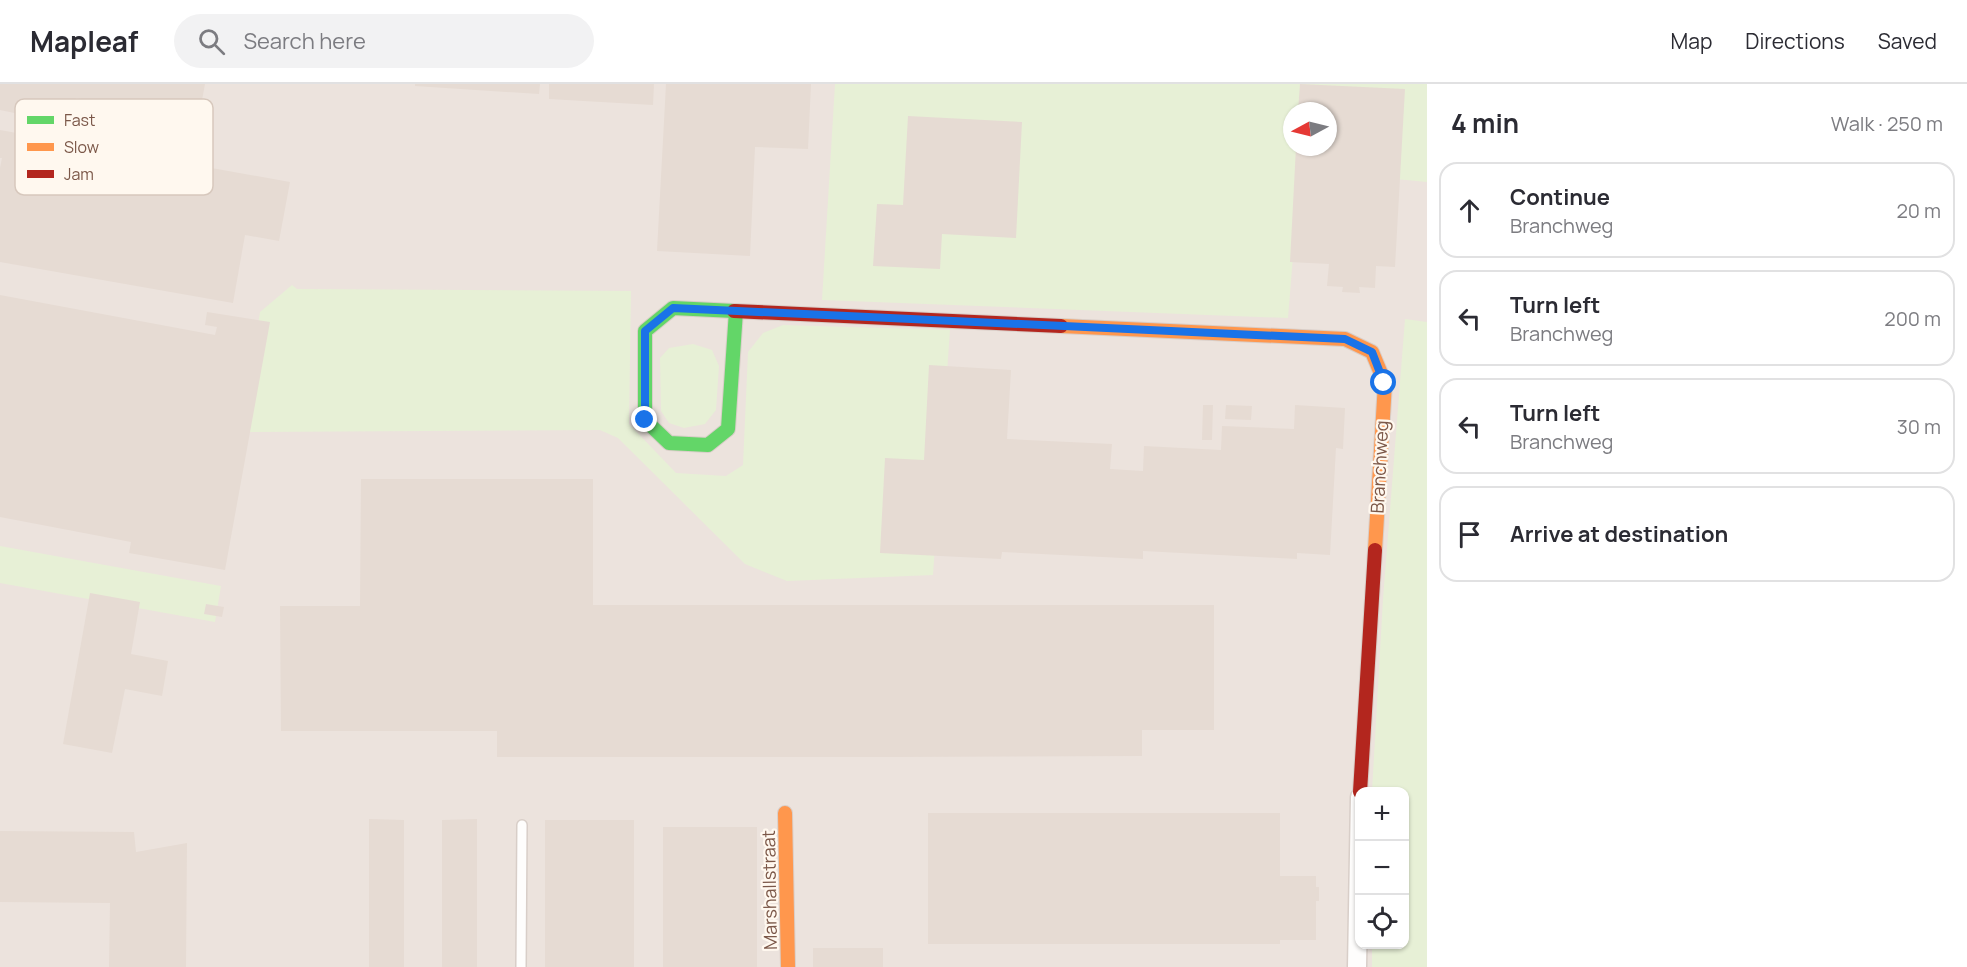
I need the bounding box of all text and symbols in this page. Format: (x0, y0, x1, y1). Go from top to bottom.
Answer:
search box (174, 14, 594, 68)
text: Mapleaf (30, 22, 138, 60)
icon: search (195, 25, 228, 58)
text: Search here (243, 26, 366, 56)
text: Map (1671, 27, 1712, 55)
text: Directions (1745, 27, 1845, 55)
text: Saved (1878, 27, 1937, 55)
legend (15, 99, 213, 195)
north arrow (1283, 102, 1337, 156)
text: 4 min (1451, 105, 1519, 141)
text: Fast (64, 109, 95, 131)
text: Walk · 250 m (1831, 110, 1943, 137)
text: Slow (64, 136, 99, 158)
text: Jam (64, 163, 94, 185)
text: Continue (1510, 182, 1610, 212)
icon: ahead (1453, 194, 1486, 227)
text: 20 m (1896, 197, 1941, 224)
text: Branchweg (1510, 212, 1613, 239)
text: Turn left (1510, 290, 1600, 320)
icon: left (1453, 302, 1486, 335)
text: 200 m (1884, 305, 1941, 332)
text: Branchweg (1510, 320, 1613, 347)
route start (1370, 369, 1396, 395)
text: Turn left (1510, 398, 1600, 428)
route end (631, 406, 657, 432)
icon: left (1453, 410, 1486, 443)
text: 30 m (1897, 413, 1941, 440)
street label: Branchweg (1365, 420, 1393, 514)
text: Branchweg (1510, 428, 1613, 455)
icon: arrive (1453, 518, 1486, 551)
text: Arrive at destination (1510, 519, 1728, 549)
map controls (1355, 787, 1409, 949)
button: + (1355, 787, 1409, 841)
street label: Marshallstraat (756, 830, 782, 950)
button: − (1355, 841, 1409, 895)
button: locate (1355, 895, 1409, 949)

